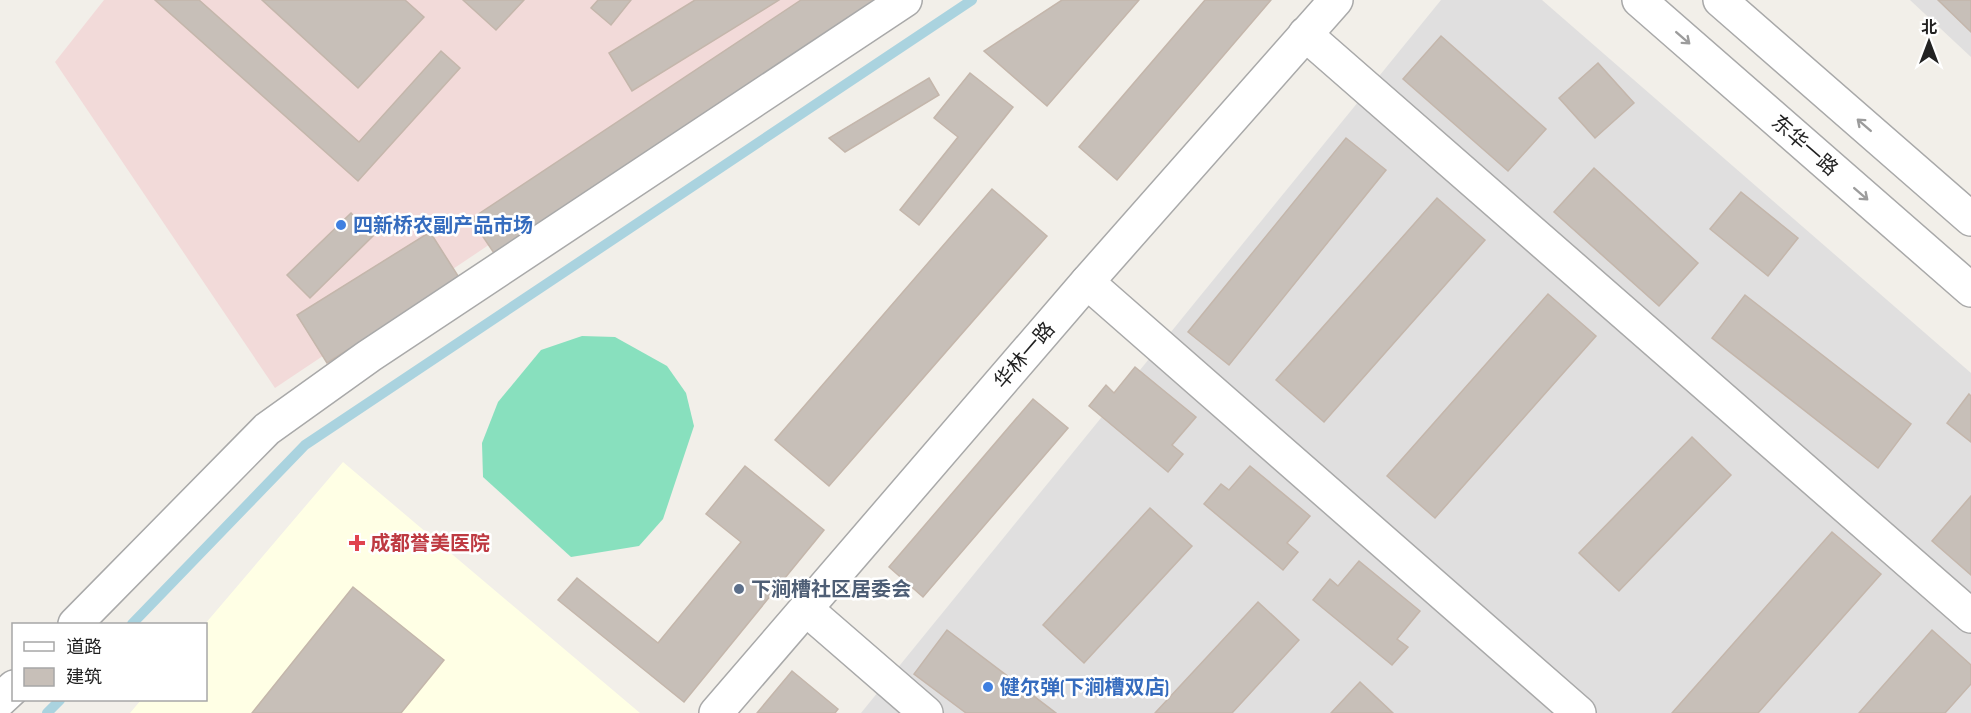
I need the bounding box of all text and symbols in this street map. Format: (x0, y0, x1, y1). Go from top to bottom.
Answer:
north arrow (1899, 12, 1959, 72)
text: 北 (1921, 19, 1937, 38)
one-way arrow (1675, 32, 1691, 45)
street label: 东华一路 (1766, 110, 1842, 181)
one-way arrow (1857, 118, 1872, 132)
one-way arrow (1853, 187, 1868, 201)
place label: 四新桥农副产品市场 (353, 214, 533, 238)
marker: 四新桥农副产品市场 (334, 218, 348, 232)
street label: 华林一路 (989, 318, 1060, 394)
place label: 成都誉美医院 (370, 532, 490, 556)
marker: 成都誉美医院 (348, 534, 366, 552)
place label: 下涧槽社区居委会 (751, 578, 911, 602)
marker: 下涧槽社区居委会 (732, 582, 746, 596)
legend (12, 623, 207, 701)
text: 道路 (66, 637, 102, 658)
text: 建筑 (66, 667, 102, 688)
place label: 健尔弹(下涧槽双店) (1000, 676, 1169, 700)
marker: 健尔弹(下涧槽双店) (981, 680, 995, 694)

